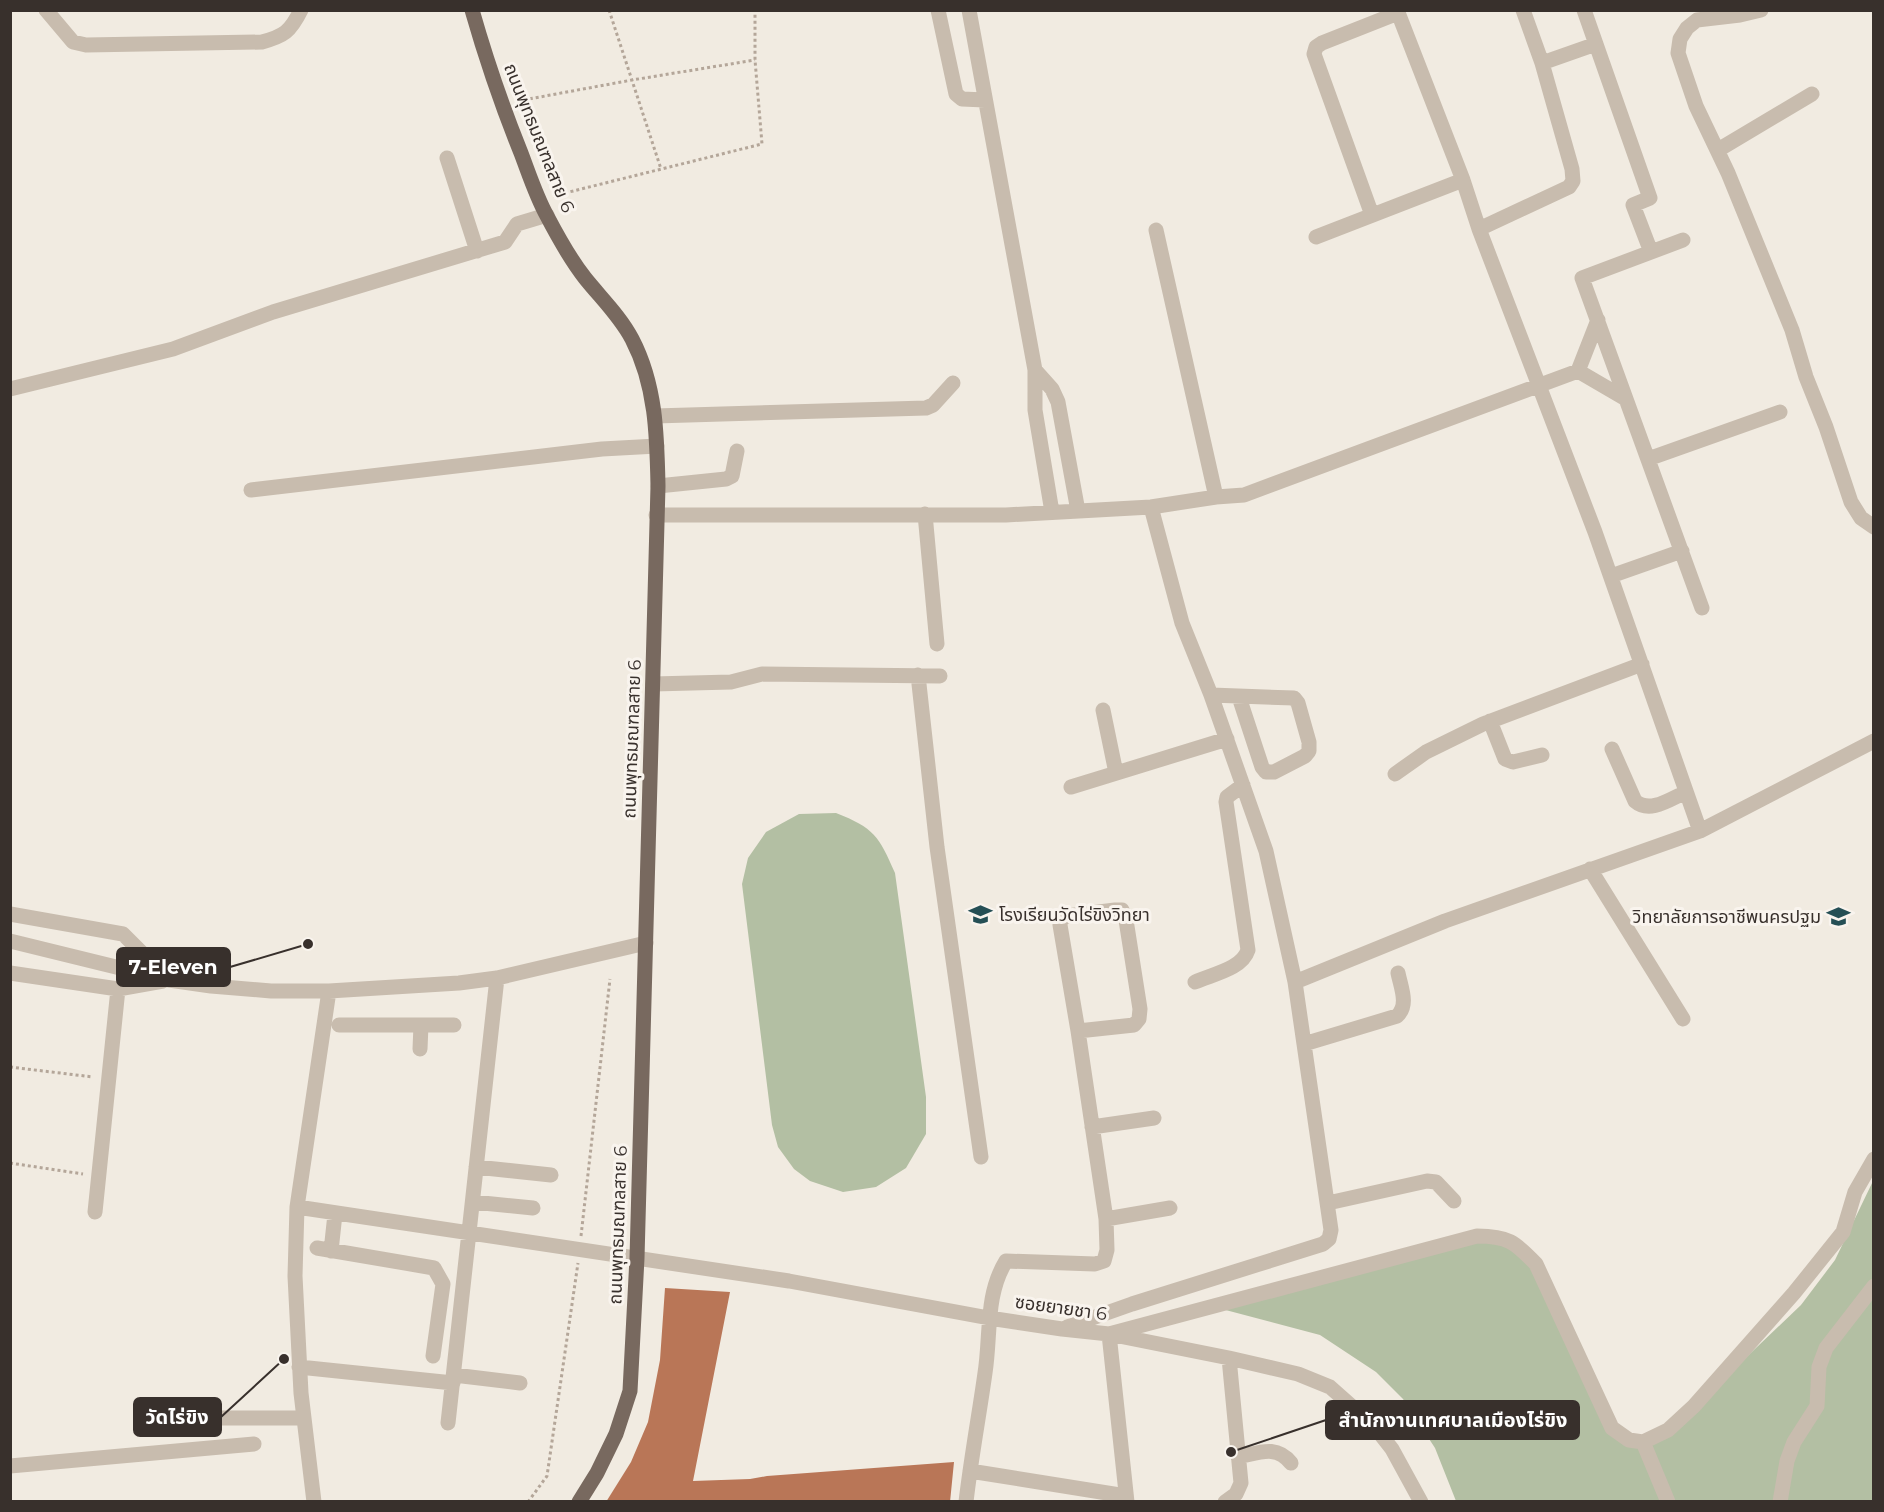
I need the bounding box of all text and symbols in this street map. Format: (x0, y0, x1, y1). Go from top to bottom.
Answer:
street label: ถนนพุทธมณฑลสาย 6 (499, 60, 579, 216)
street label: ถนนพุทธมณฑลสาย 6 (618, 659, 646, 819)
school or university icon: โรงเรียนวัดไร่ขิงวิทยา (968, 902, 994, 928)
place label: โรงเรียนวัดไร่ขิงวิทยา (999, 904, 1150, 926)
school or university icon: วิทยาลัยการอาชีพนครปฐม (1826, 904, 1852, 930)
place label: วิทยาลัยการอาชีพนครปฐม (1632, 906, 1821, 928)
callout: 7-Eleven (117, 948, 230, 986)
text: 7-Eleven (128, 955, 218, 979)
street label: ถนนพุทธมณฑลสาย 6 (604, 1145, 632, 1305)
street label: ซอยยายชา 6 (1014, 1291, 1108, 1325)
callout: วัดไร่ขิง (134, 1398, 221, 1436)
callout: สำนักงานเทศบาลเมืองไร่ขิง (1326, 1401, 1579, 1439)
text: วัดไร่ขิง (145, 1405, 209, 1429)
text: สำนักงานเทศบาลเมืองไร่ขิง (1339, 1408, 1567, 1432)

